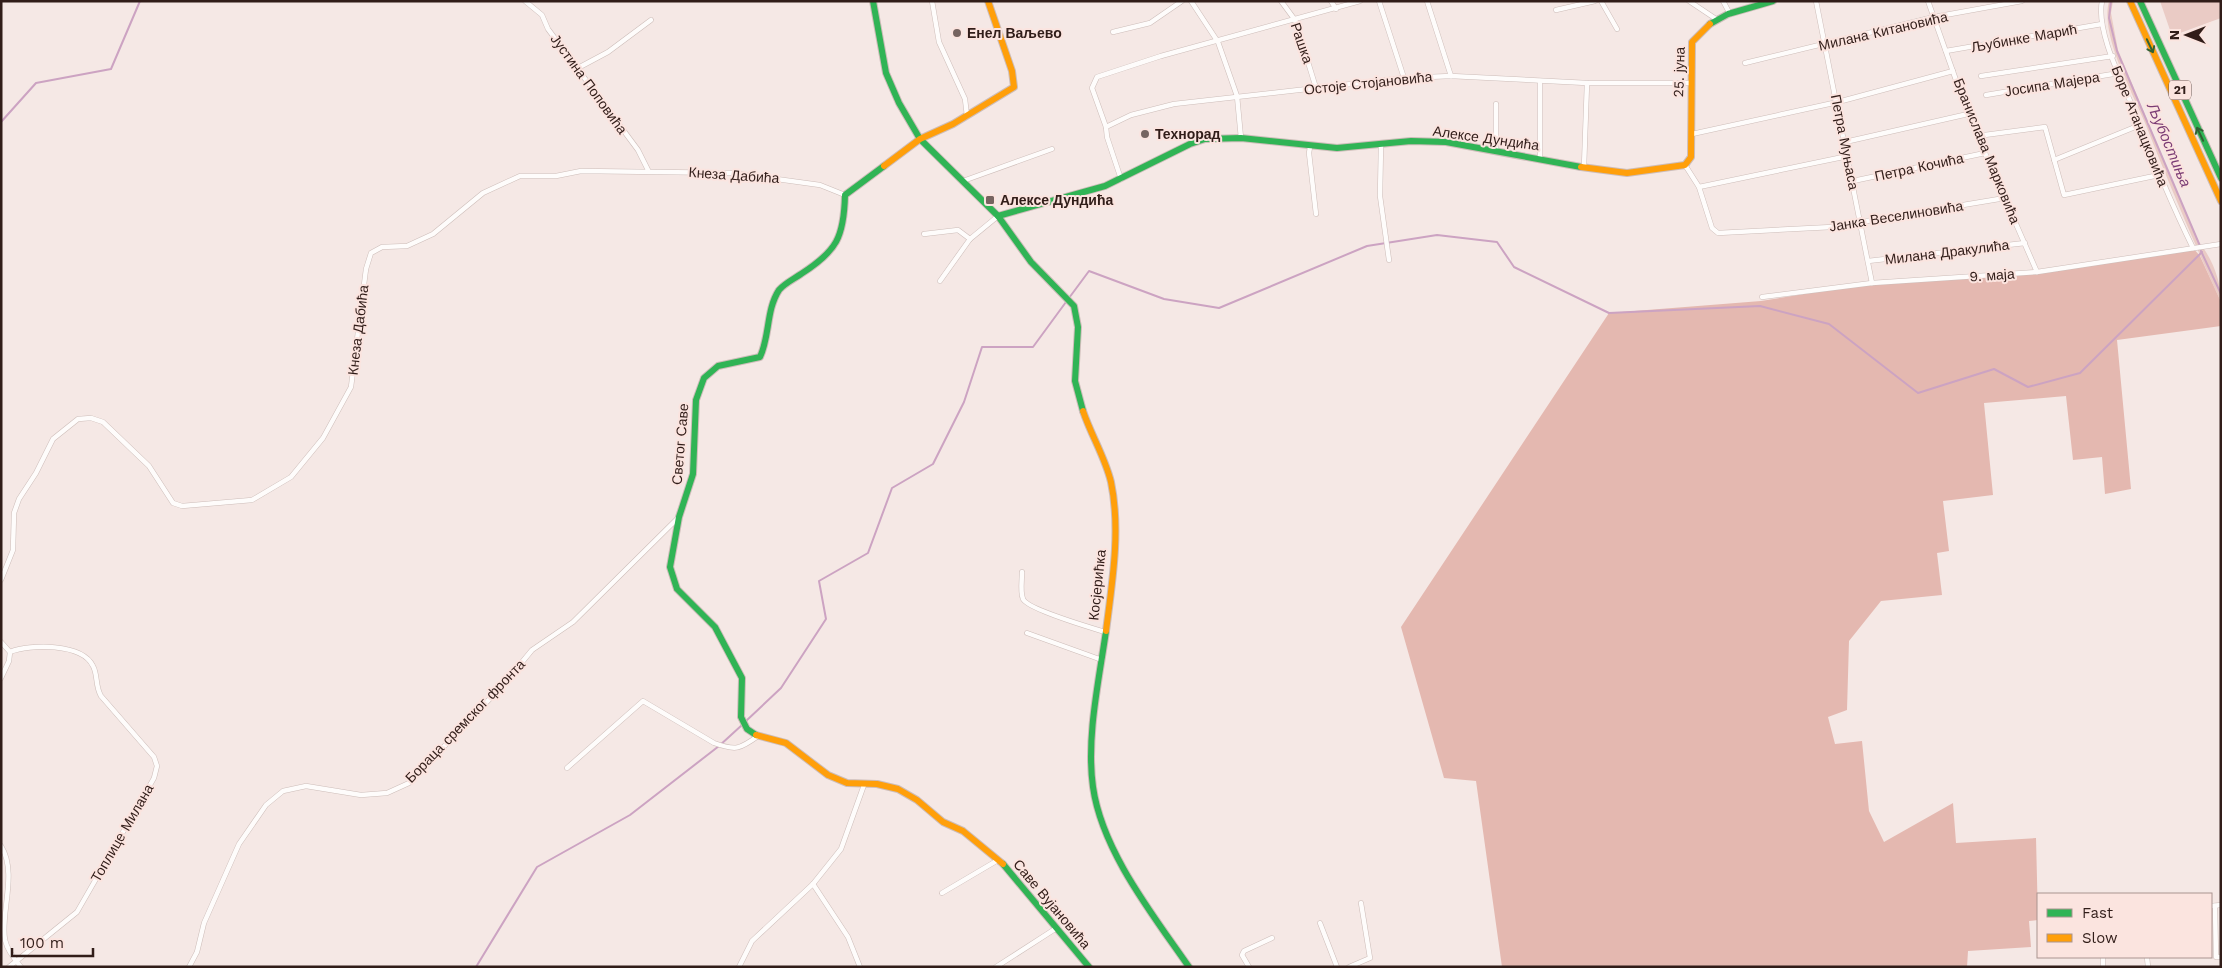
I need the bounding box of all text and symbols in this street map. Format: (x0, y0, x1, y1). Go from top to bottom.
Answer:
street label: Милана Китановића (1817, 8, 1949, 54)
north arrow (2162, 10, 2212, 60)
street label: Рашка (1288, 20, 1316, 66)
street label: Љубинке Марић (1970, 21, 2078, 55)
place label: Енел Ваљево (967, 25, 1062, 41)
marker: Енел Ваљево (951, 27, 963, 39)
text: N (2166, 30, 2182, 40)
street label: Јустина Поповића (547, 31, 631, 137)
one-way arrow (2145, 38, 2155, 53)
street label: 25. јуна (1670, 46, 1688, 97)
street label: Боре Атанацковића (2108, 63, 2172, 189)
street label: Остоје Стојановића (1303, 68, 1433, 98)
street label: Јосипа Мајера (2003, 69, 2101, 99)
street label: Бранислава Марковића (1950, 76, 2024, 226)
road number: 21 (2169, 80, 2191, 100)
street label: Петра Муњаса (1828, 93, 1862, 191)
water label: Љубостиња (2143, 99, 2195, 190)
street label: Алексе Дундића (1432, 123, 1540, 153)
place label: Технорад (1155, 126, 1221, 142)
one-way arrow (2195, 127, 2205, 142)
marker: Технорад (1139, 128, 1151, 140)
street label: Петра Кочића (1873, 150, 1965, 184)
street label: Кнеза Дабића (688, 164, 780, 186)
place label: Алексе Дундића (1000, 192, 1113, 208)
marker: Алексе Дундића (984, 194, 996, 206)
street label: Јанка Веселиновића (1828, 197, 1964, 234)
street label: Милана Дракулића (1884, 236, 2010, 268)
street label: 9. маја (1969, 265, 2015, 285)
street label: Кнеза Дабића (345, 284, 372, 376)
street label: Светог Саве (668, 402, 692, 485)
street label: Косјерићка (1085, 548, 1109, 621)
street label: Бораца сремског фронта (402, 656, 528, 786)
street label: Топлице Милана (88, 781, 157, 885)
street label: Саве Вујановића (1010, 856, 1094, 952)
legend (2037, 893, 2212, 958)
text: Fast (2082, 904, 2114, 922)
scale bar (12, 926, 94, 958)
text: Slow (2082, 929, 2118, 947)
text: 100 m (20, 934, 64, 952)

